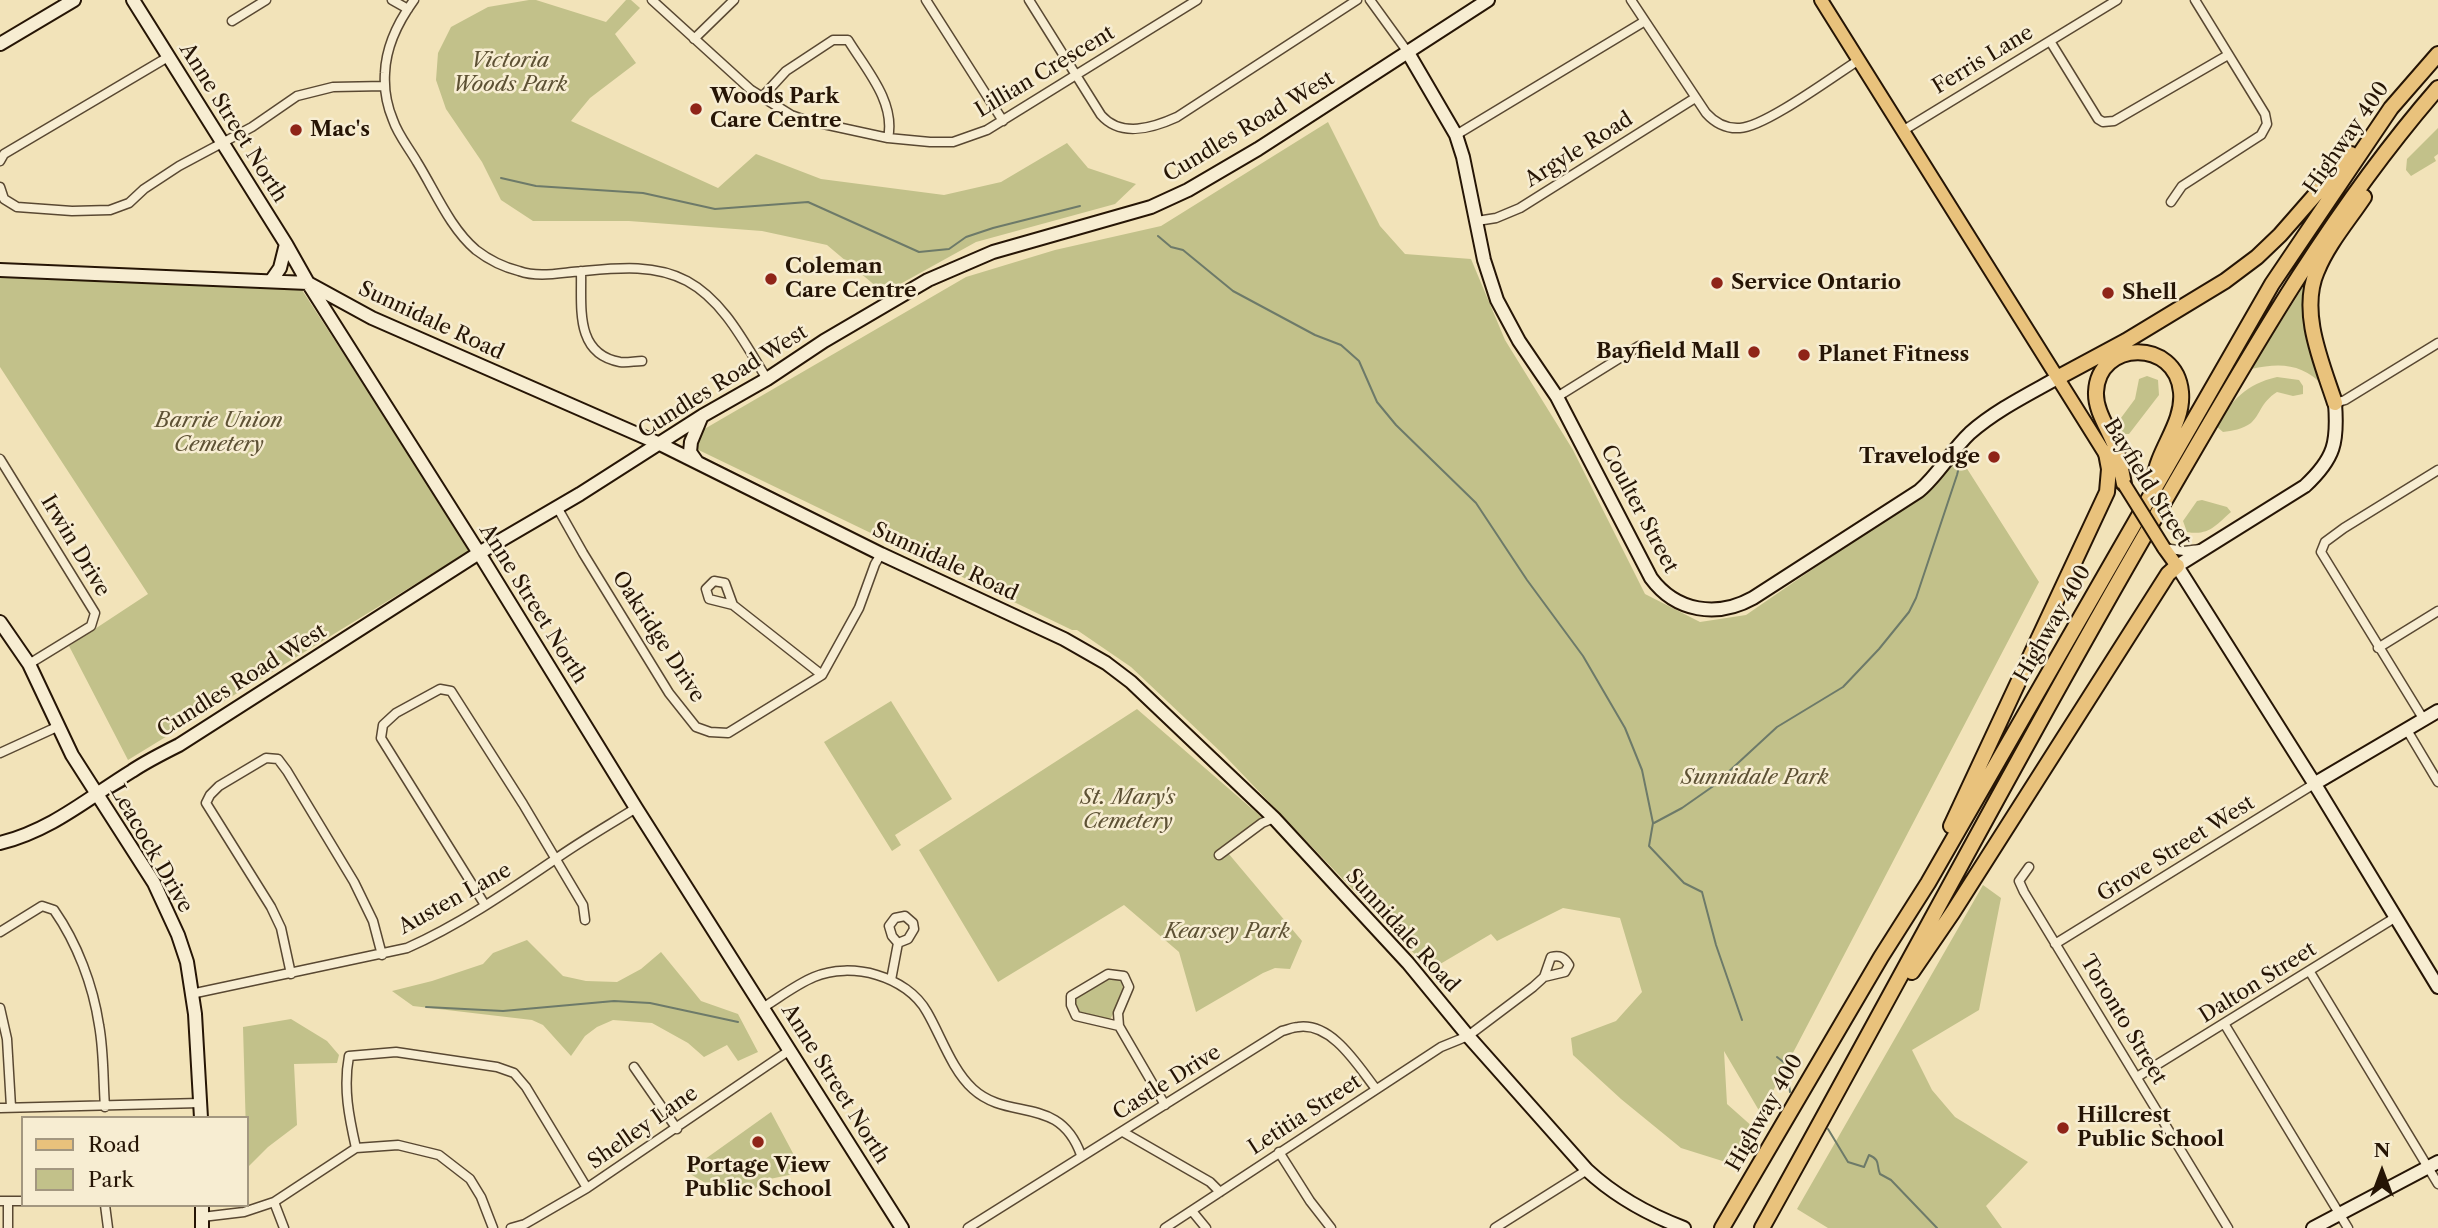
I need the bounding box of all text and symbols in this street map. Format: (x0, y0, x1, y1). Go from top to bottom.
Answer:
street label: Ferris Lane (1928, 20, 2038, 100)
street label: Lillian Crescent (971, 21, 1119, 123)
street label: Anne Street North (174, 39, 292, 207)
park label: Victoria Woods Park (452, 48, 568, 98)
street label: Cundles Road West (1159, 66, 1339, 188)
street label: Highway 400 (2299, 77, 2395, 199)
place label: Woods Park Care Centre (710, 84, 842, 134)
marker: Woods Park Care Centre (688, 101, 704, 117)
street label: Argyle Road (1520, 107, 1638, 193)
place label: Mac's (310, 117, 370, 143)
marker: Mac's (288, 122, 304, 138)
place label: Coleman Care Centre (785, 254, 917, 304)
place label: Service Ontario (1731, 270, 1901, 296)
marker: Coleman Care Centre (763, 271, 779, 287)
marker: Service Ontario (1709, 275, 1725, 291)
street label: Sunnidale Road (354, 276, 508, 366)
place label: Shell (2122, 280, 2177, 306)
marker: Shell (2100, 285, 2116, 301)
street label: Cundles Road West (634, 320, 812, 444)
place label: Bayfield Mall (1596, 339, 1740, 365)
place label: Planet Fitness (1818, 342, 1969, 368)
marker: Bayfield Mall (1746, 344, 1762, 360)
marker: Planet Fitness (1796, 347, 1812, 363)
park label: Barrie Union Cemetery (155, 408, 283, 458)
street label: Bayfield Street (2098, 414, 2196, 552)
street label: Coulter Street (1595, 441, 1683, 577)
place label: Travelodge (1859, 444, 1980, 470)
marker: Travelodge (1986, 449, 2002, 465)
street label: Irwin Drive (35, 491, 115, 601)
street label: Sunnidale Road (868, 517, 1022, 607)
street label: Anne Street North (474, 520, 592, 688)
street label: Highway 400 (2009, 561, 2097, 687)
street label: Oakridge Drive (606, 567, 710, 707)
street label: Cundles Road West (153, 619, 331, 743)
park label: Sunnidale Park (1681, 765, 1829, 791)
street label: Leacock Drive (104, 780, 198, 918)
park label: St. Mary's Cemetery (1080, 785, 1176, 835)
street label: Grove Street West (2093, 791, 2259, 907)
street label: Austen Lane (394, 858, 516, 940)
street label: Sunnidale Road (1340, 864, 1464, 998)
park label: Kearsey Park (1164, 919, 1290, 945)
street label: Dalton Street (2195, 937, 2321, 1029)
street label: Toronto Street (2074, 951, 2172, 1089)
street label: Anne Street North (776, 1000, 894, 1168)
street label: Castle Drive (1109, 1040, 1225, 1126)
street label: Highway 400 (1721, 1050, 1809, 1176)
street label: Letitia Street (1244, 1069, 1366, 1161)
street label: Shelley Lane (583, 1081, 703, 1175)
place label: Hillcrest Public School (2077, 1103, 2224, 1153)
legend (21, 1116, 248, 1207)
marker: Hillcrest Public School (2055, 1120, 2071, 1136)
text: Road (88, 1132, 140, 1157)
marker: Portage View Public School (750, 1134, 766, 1150)
north arrow (2347, 1137, 2417, 1207)
text: N (2374, 1139, 2390, 1162)
place label: Portage View Public School (684, 1153, 832, 1203)
text: Park (88, 1167, 134, 1192)

